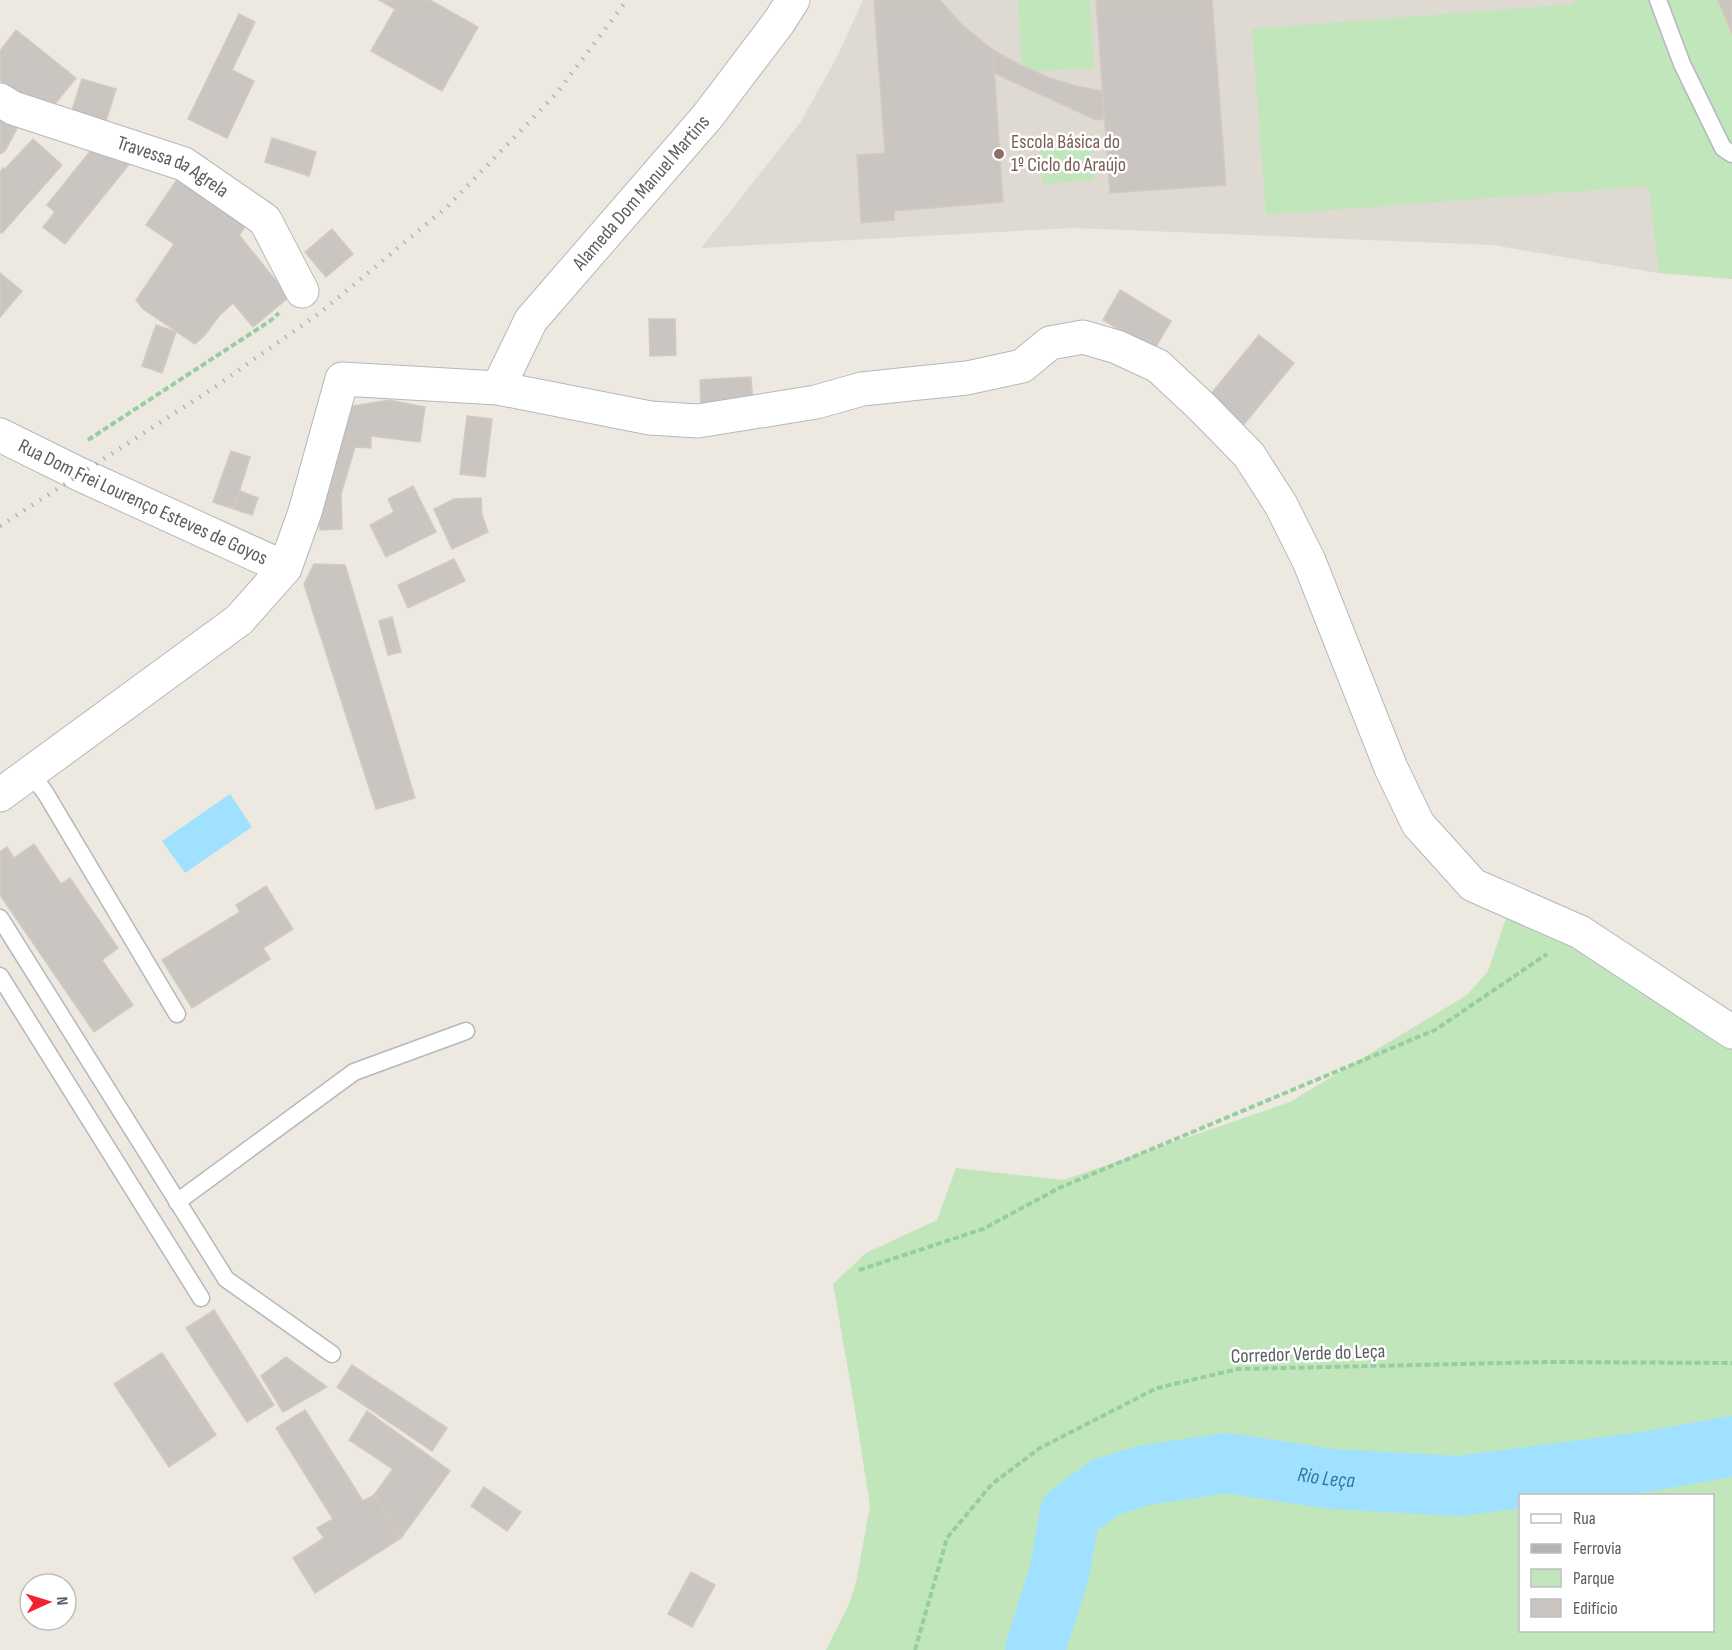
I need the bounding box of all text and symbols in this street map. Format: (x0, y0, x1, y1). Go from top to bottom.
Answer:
street label: Alameda Dom Manuel Martins (567, 110, 715, 276)
place label: Escola Básica do 1º Ciclo do Araújo (1011, 130, 1126, 177)
street label: Travessa da Agrela (114, 131, 233, 203)
marker: Escola Básica do 1º Ciclo do Araújo (992, 147, 1006, 161)
street label: Rua Dom Frei Lourenço Esteves de Goyos (14, 434, 271, 570)
street label: Corredor Verde do Leça (1230, 1339, 1386, 1369)
water label: Rio Leça (1296, 1461, 1356, 1493)
legend (1519, 1494, 1714, 1632)
text: Rua (1573, 1508, 1596, 1529)
text: Ferrovia (1573, 1538, 1621, 1559)
text: Parque (1573, 1568, 1614, 1589)
north arrow (18, 1572, 78, 1632)
text: N (52, 1596, 71, 1606)
text: Edifício (1573, 1598, 1618, 1619)

